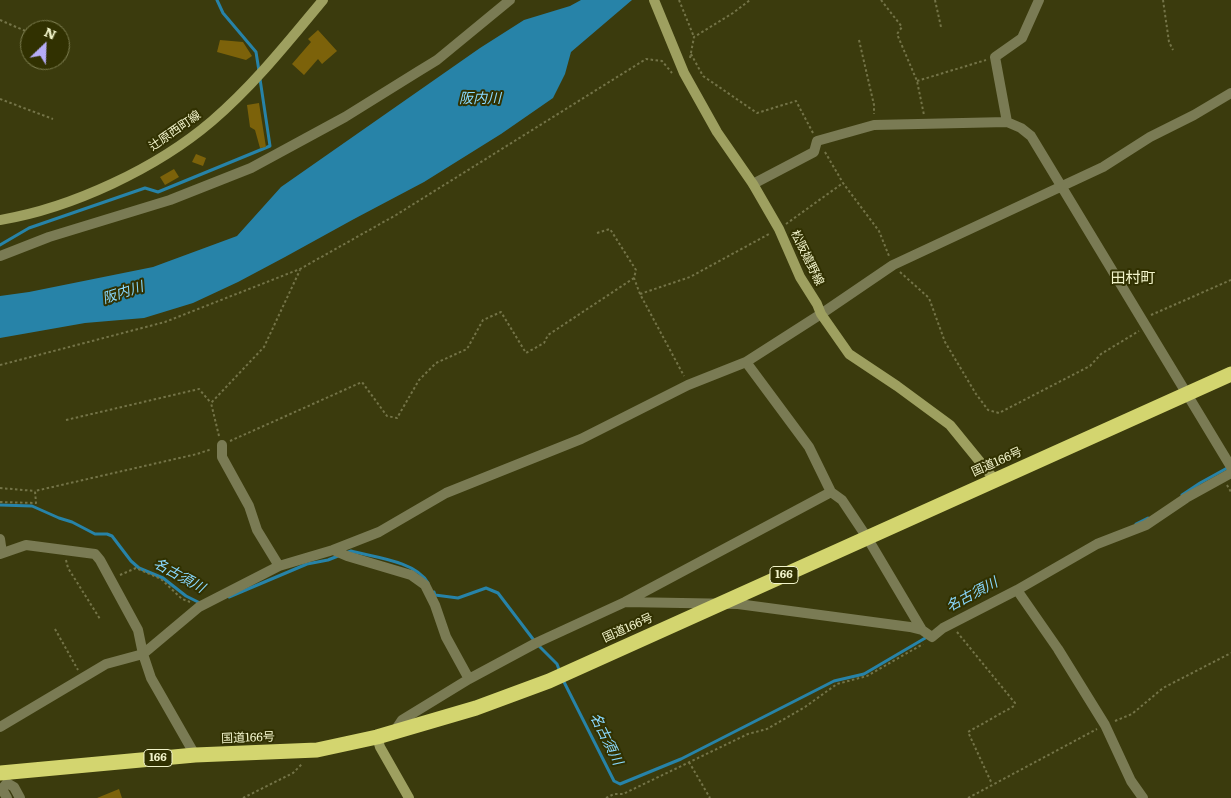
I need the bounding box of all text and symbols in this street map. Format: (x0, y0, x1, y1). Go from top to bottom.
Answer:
north arrow (20, 20, 70, 70)
text: N (41, 21, 60, 44)
water label: 阪内川 (459, 91, 501, 107)
street label: 辻原西町線 (146, 108, 204, 154)
street label: 松阪嬉野線 (787, 228, 827, 288)
district label: 田村町 (1111, 270, 1155, 288)
water label: 阪内川 (100, 279, 146, 307)
street label: 国道166号 (970, 444, 1024, 480)
water label: 名古須川 (150, 555, 208, 597)
road number: 166 (770, 566, 798, 584)
water label: 名古須川 (943, 574, 1001, 616)
street label: 国道166号 (601, 610, 655, 646)
water label: 名古須川 (586, 710, 626, 768)
street label: 国道166号 (221, 730, 275, 746)
road number: 166 (144, 750, 172, 766)

